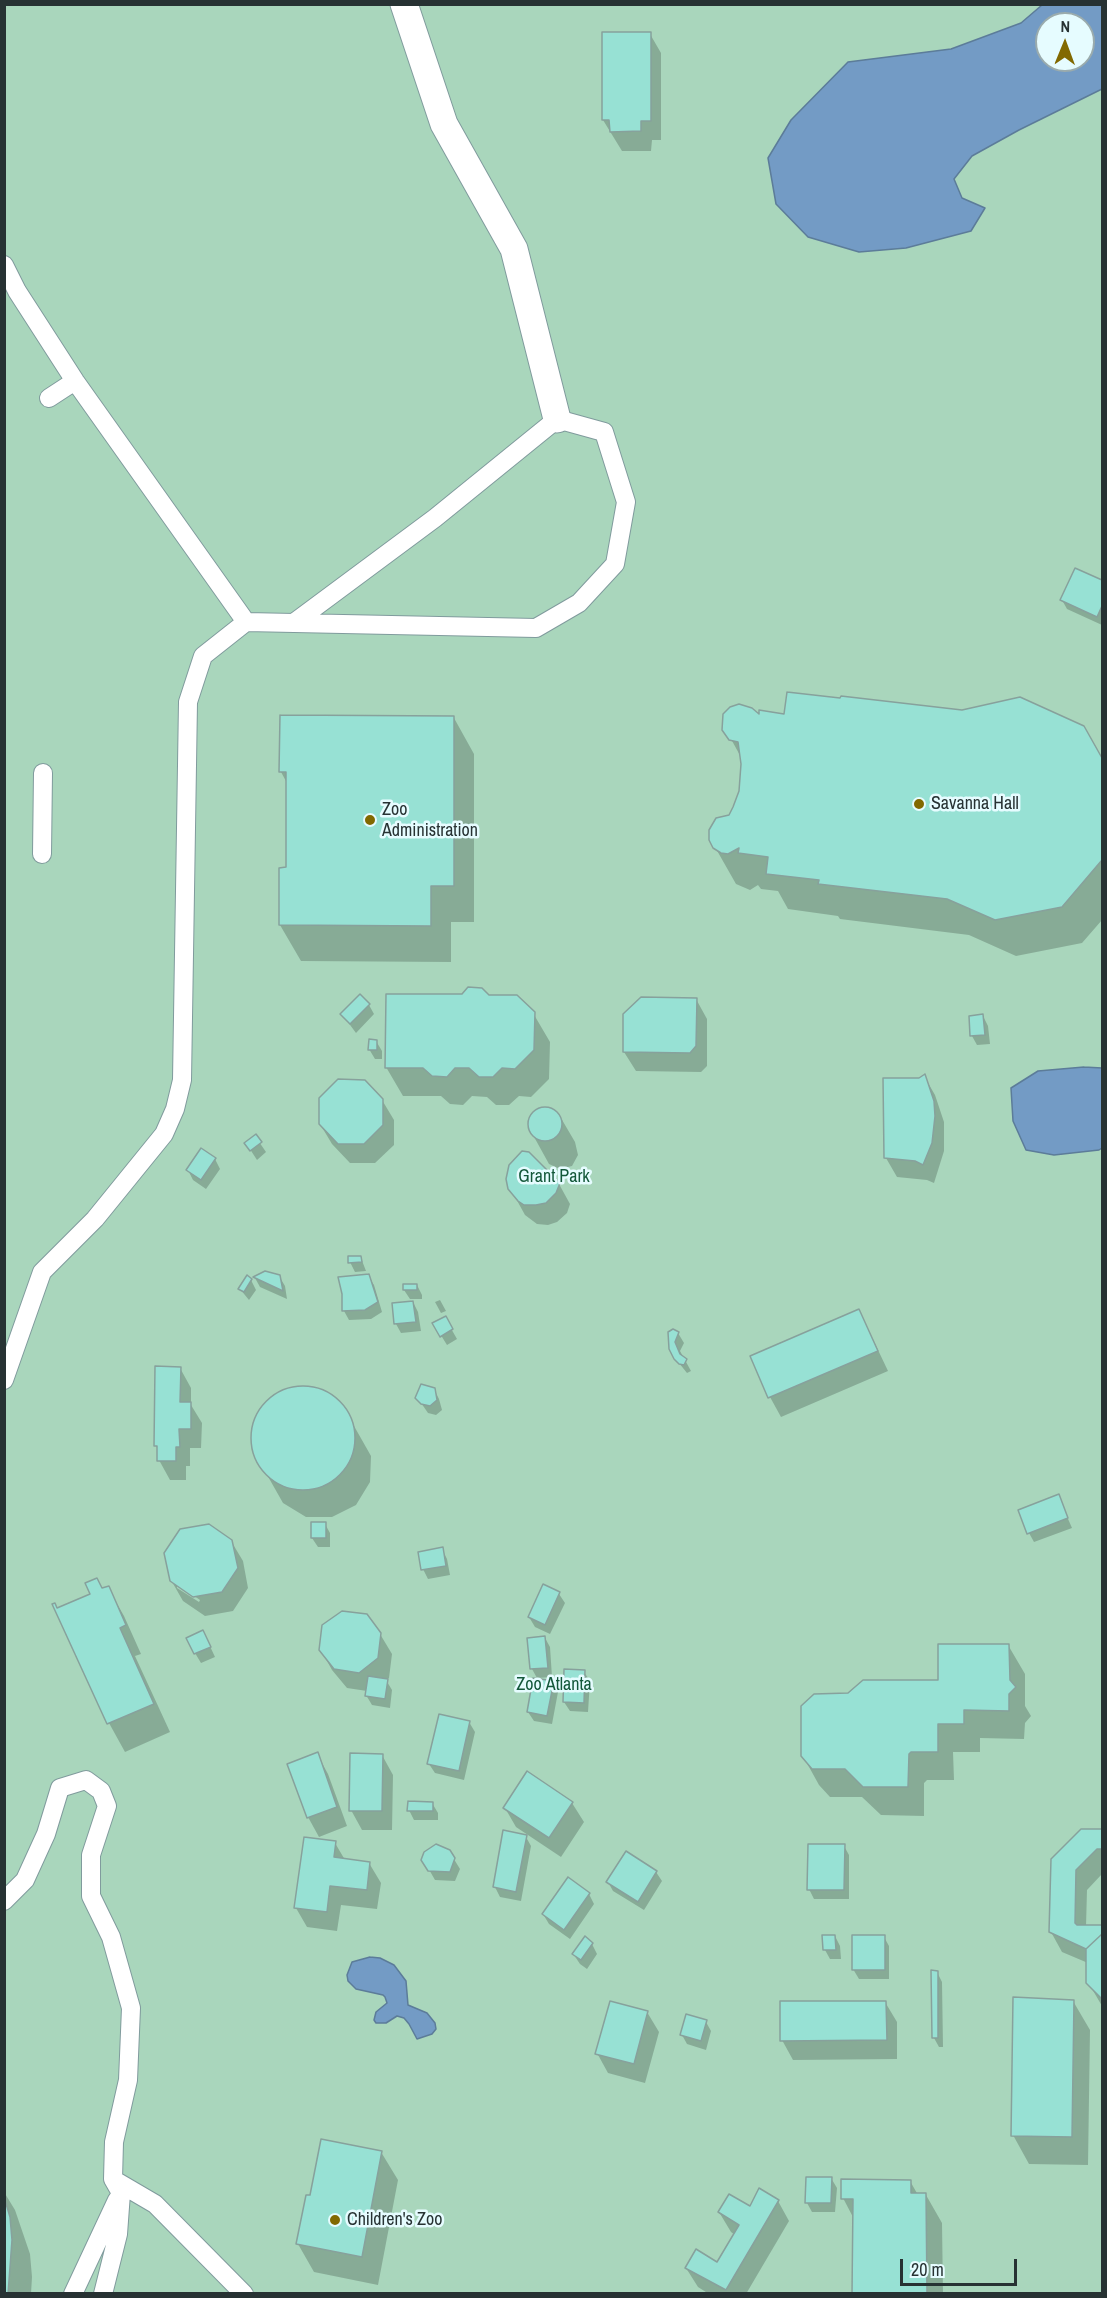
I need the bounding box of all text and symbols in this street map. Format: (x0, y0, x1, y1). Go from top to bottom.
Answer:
north arrow (1035, 12, 1095, 72)
text: N (1060, 15, 1070, 37)
place label: Savanna Hall (931, 793, 1019, 815)
marker: Savanna Hall (912, 797, 926, 811)
place label: Zoo Administration (382, 799, 478, 842)
marker: Zoo Administration (363, 813, 377, 827)
park label: Grant Park (518, 1166, 590, 1188)
park label: Zoo Atlanta (516, 1674, 592, 1696)
place label: Children's Zoo (347, 2209, 443, 2231)
marker: Children's Zoo (328, 2213, 342, 2227)
scale bar (903, 2247, 1020, 2285)
text: 20 m (911, 2257, 944, 2282)

